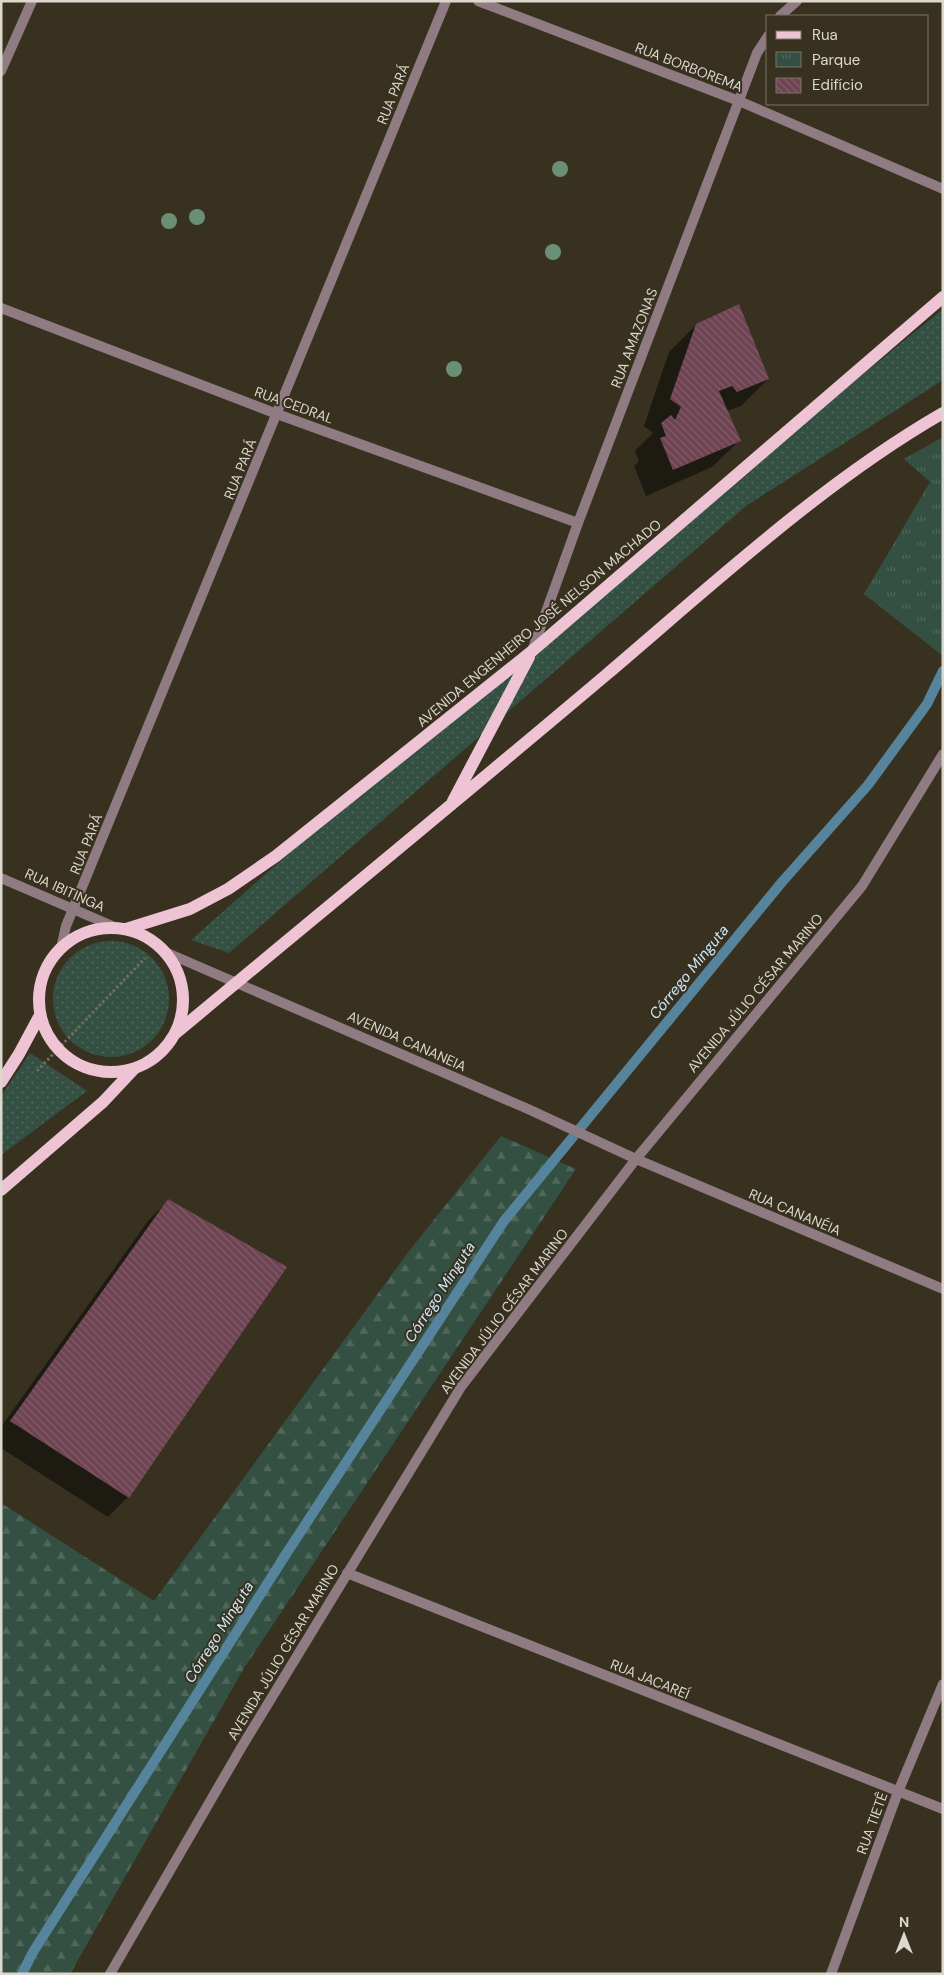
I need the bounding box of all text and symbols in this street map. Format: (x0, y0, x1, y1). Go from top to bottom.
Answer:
legend (766, 15, 929, 105)
text: Rua (812, 25, 838, 45)
street label: RUA BORBOREMA (632, 38, 746, 96)
text: Parque (812, 50, 860, 70)
street label: RUA PARÁ (373, 61, 413, 127)
text: Edifício (812, 75, 863, 95)
street label: RUA AMAZONAS (607, 285, 661, 391)
street label: RUA CEDRAL (252, 382, 336, 428)
street label: RUA PARÁ (220, 436, 260, 502)
street label: AVENIDA ENGENHEIRO JOSÉ NELSON MACHADO (413, 515, 665, 731)
street label: RUA PARÁ (66, 811, 106, 877)
street label: RUA IBITINGA (22, 864, 108, 916)
street label: AVENIDA JÚLIO CÉSAR MARINO (683, 910, 827, 1076)
water label: Córrego Minguta (645, 921, 733, 1023)
street label: AVENIDA CANANEIA (345, 1007, 469, 1075)
street label: RUA CANANÉIA (746, 1185, 844, 1239)
street label: AVENIDA JÚLIO CÉSAR MARINO (436, 1225, 572, 1397)
water label: Córrego Minguta (400, 1238, 480, 1346)
street label: AVENIDA JÚLIO CÉSAR MARINO (223, 1561, 343, 1743)
water label: Córrego Minguta (180, 1577, 258, 1687)
street label: RUA JACAREÍ (608, 1655, 693, 1703)
street label: RUA TIETÊ (852, 1789, 892, 1857)
north arrow (879, 1910, 929, 1960)
text: N (899, 1913, 909, 1931)

